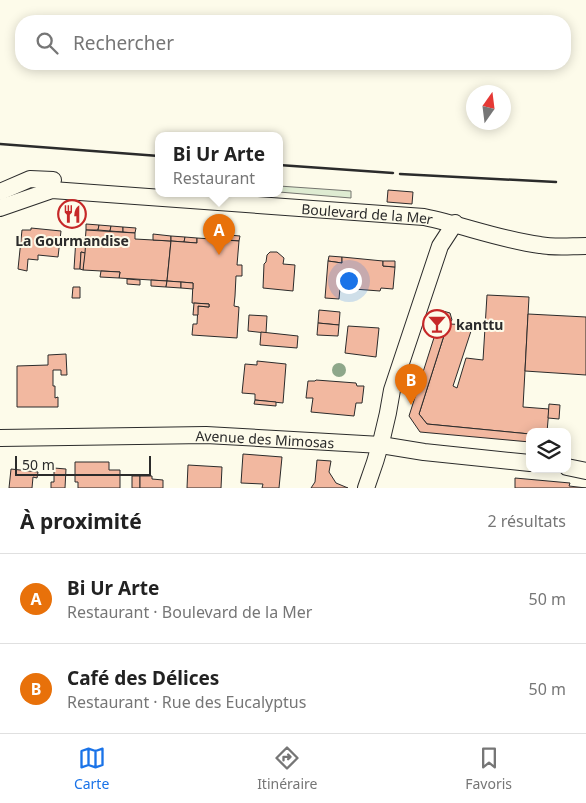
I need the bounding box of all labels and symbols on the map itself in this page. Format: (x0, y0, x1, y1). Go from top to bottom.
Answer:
north arrow (466, 85, 511, 130)
restaurant icon: La Gourmandise (57, 199, 87, 229)
street label: Boulevard de la Mer (301, 199, 435, 228)
pin: A (203, 214, 235, 255)
place label: La Gourmandise (15, 231, 129, 250)
your location (336, 268, 362, 294)
bar icon: kanttu (422, 309, 452, 339)
place label: kanttu (456, 315, 503, 334)
pin: B (395, 364, 427, 405)
street label: Avenue des Mimosas (195, 425, 335, 452)
scale bar (15, 453, 151, 476)

